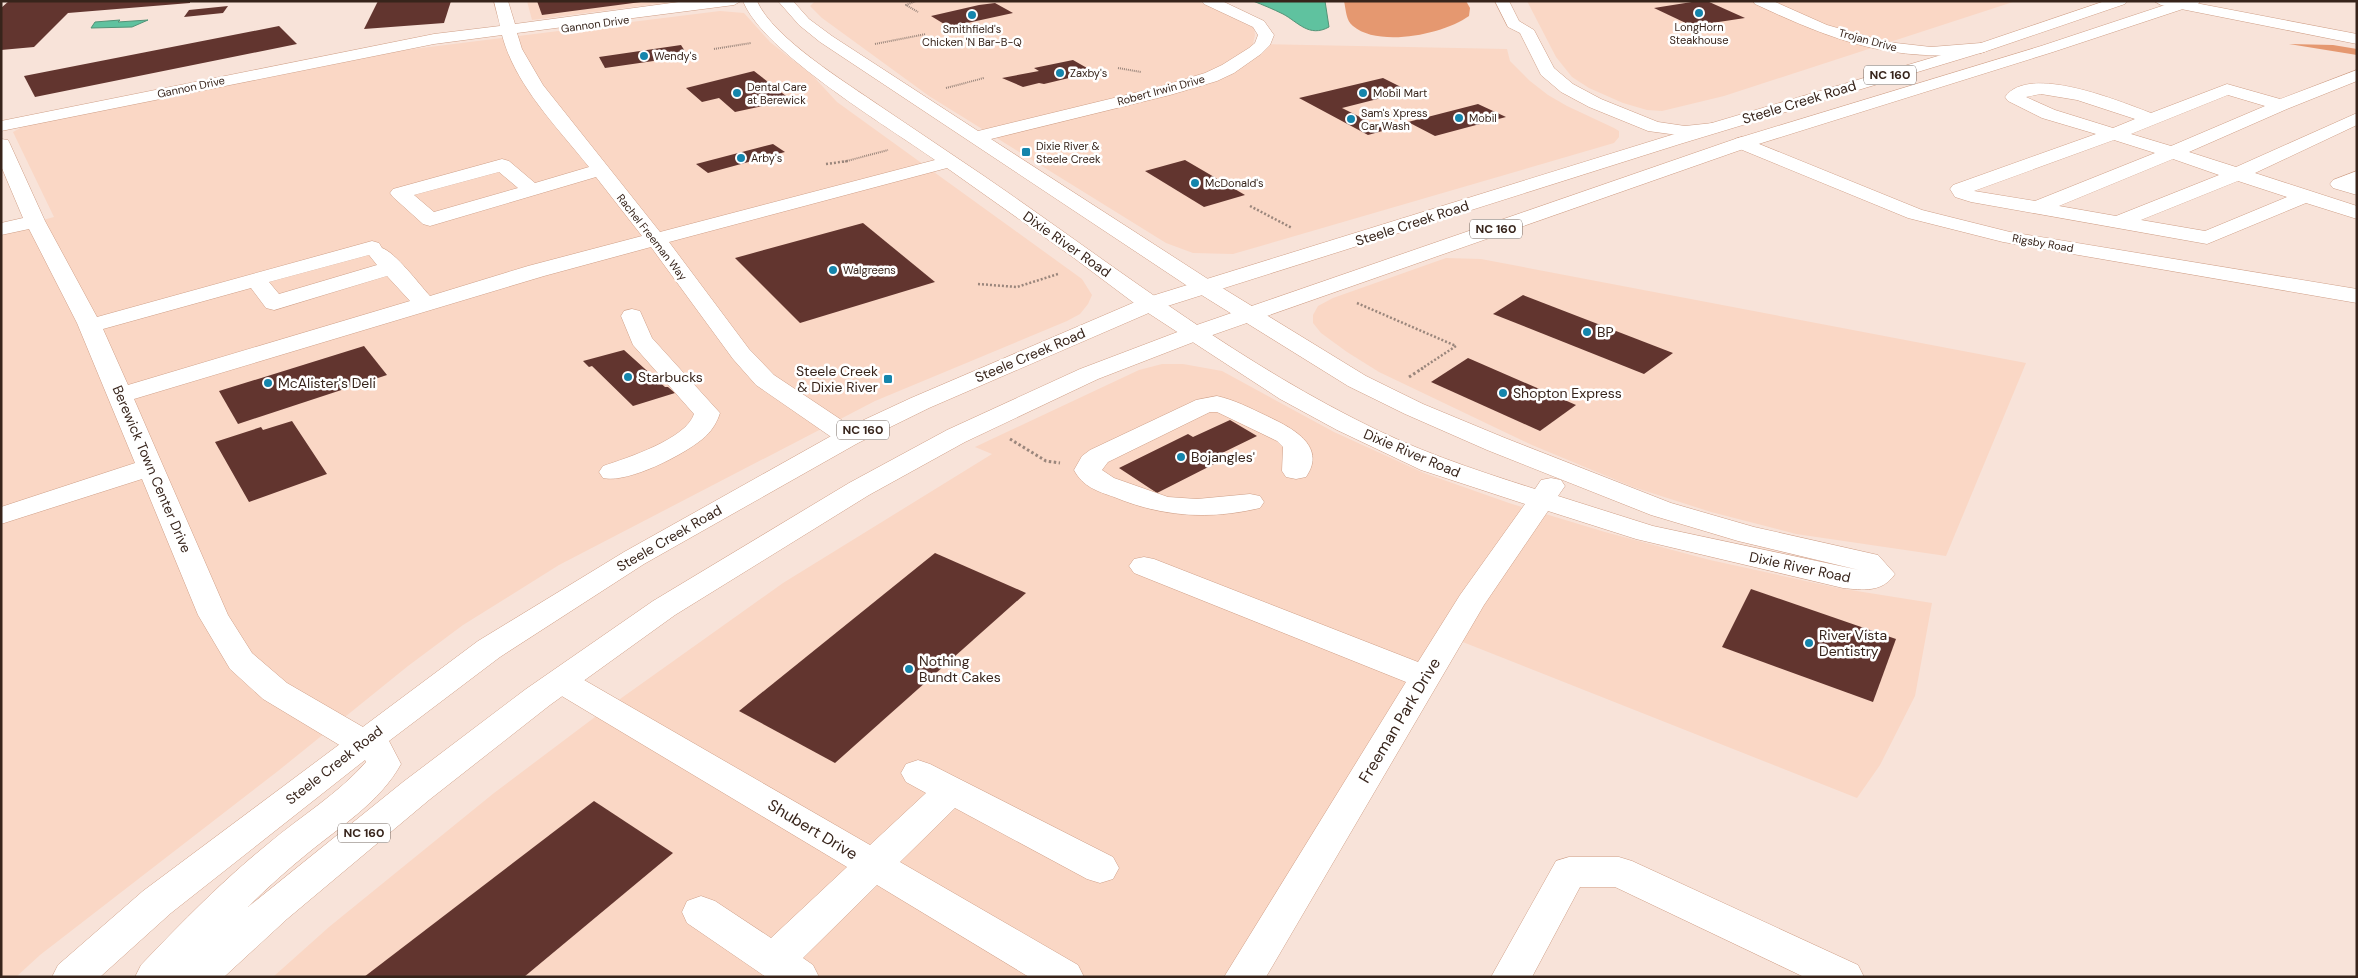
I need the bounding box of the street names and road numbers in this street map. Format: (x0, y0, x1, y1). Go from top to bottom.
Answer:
street label: Gannon Drive (560, 12, 630, 36)
street label: Trojan Drive (1837, 25, 1899, 55)
road number: NC 160 (1864, 66, 1916, 84)
street label: Robert Irwin Drive (1116, 72, 1206, 108)
street label: Gannon Drive (156, 73, 226, 101)
street label: Steele Creek Road (1740, 76, 1858, 128)
street label: Rachel Freeman Way (614, 191, 690, 283)
street label: Steele Creek Road (1353, 196, 1471, 250)
street label: Dixie River Road (1020, 207, 1114, 281)
road number: NC 160 (1470, 220, 1522, 238)
street label: Rigsby Road (2011, 231, 2075, 255)
street label: Steele Creek Road (972, 324, 1088, 386)
street label: Berewick Town Center Drive (109, 383, 196, 555)
road number: NC 160 (837, 420, 889, 440)
street label: Dixie River Road (1361, 425, 1463, 481)
street label: Steele Creek Road (613, 501, 725, 575)
street label: Dixie River Road (1748, 547, 1852, 587)
street label: Freeman Park Drive (1354, 654, 1445, 787)
street label: Steele Creek Road (282, 721, 386, 809)
street label: Shubert Drive (764, 794, 861, 864)
road number: NC 160 (338, 824, 390, 842)

